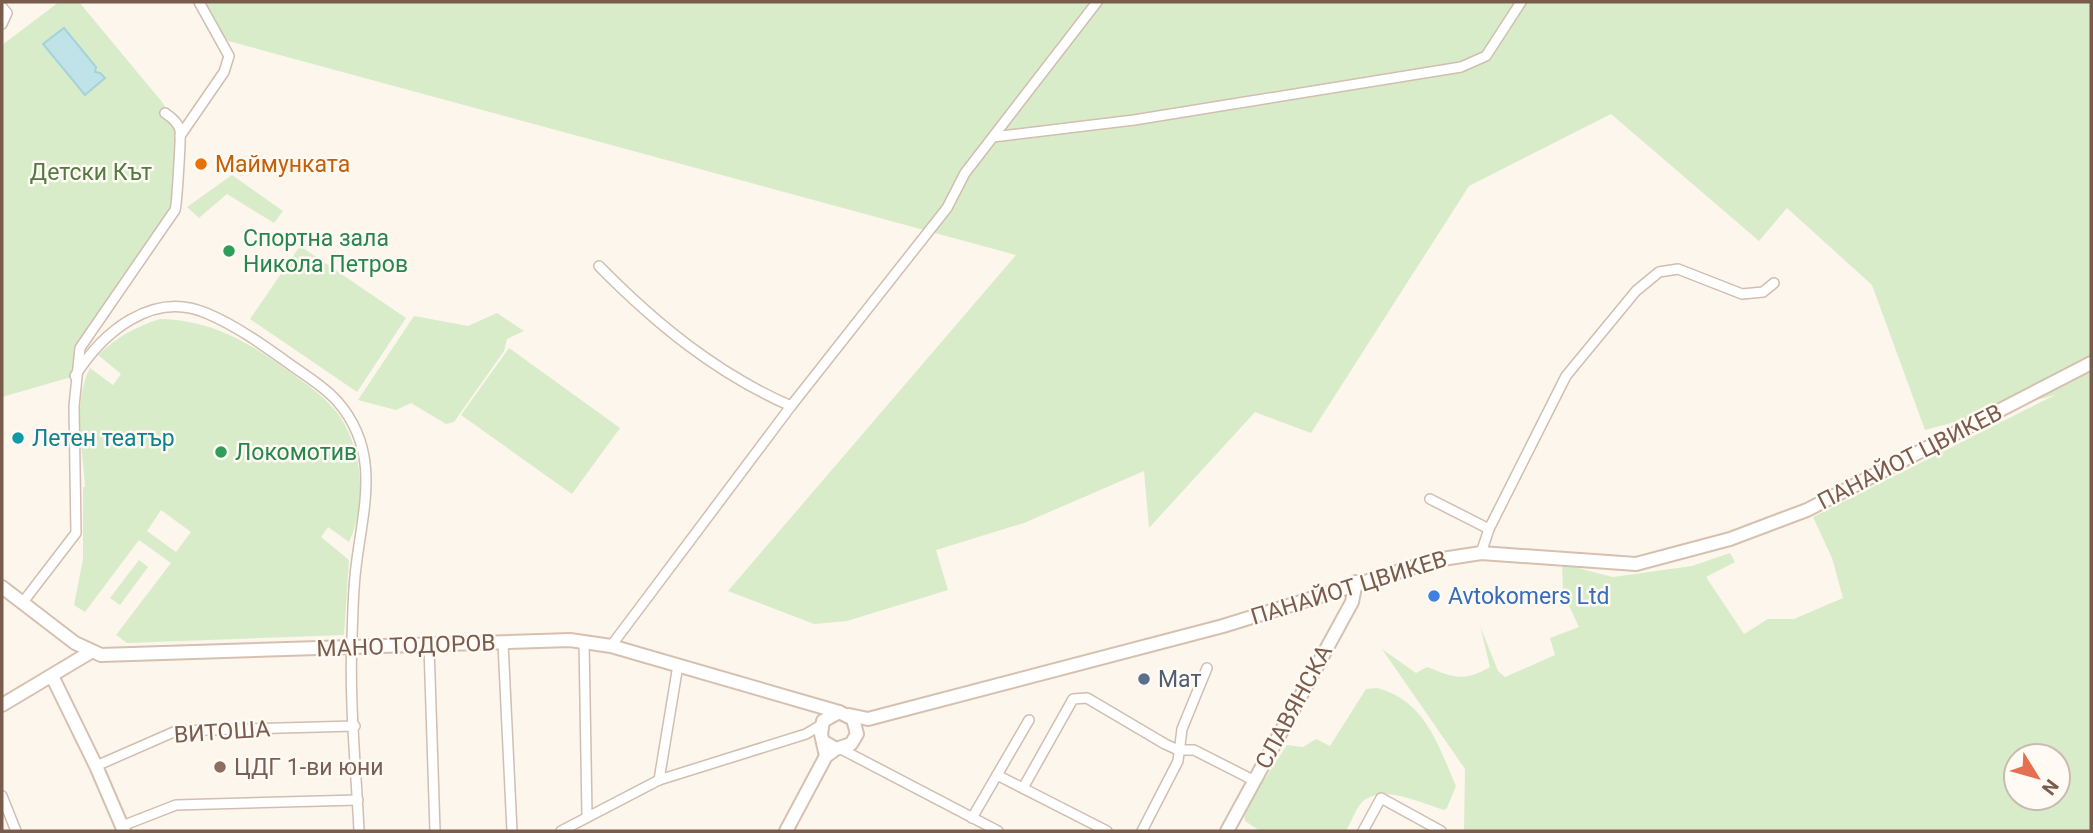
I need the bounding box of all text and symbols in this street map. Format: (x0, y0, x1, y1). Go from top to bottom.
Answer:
place label: Маймунката (215, 151, 350, 178)
marker: Маймунката (193, 156, 209, 172)
park label: Детски Кът (30, 159, 152, 186)
place label: Спортна зала Никола Петров (243, 225, 408, 278)
marker: Спортна зала Никола Петров (221, 243, 237, 259)
street label: ПАНАЙОТ ЦВИКЕВ (1813, 398, 2007, 515)
place label: Летен театър (32, 425, 175, 452)
marker: Летен театър (10, 430, 26, 446)
place label: Локомотив (235, 439, 357, 466)
marker: Локомотив (213, 444, 229, 460)
street label: ПАНАЙОТ ЦВИКЕВ (1247, 544, 1450, 631)
place label: Avtokomers Ltd (1448, 583, 1609, 610)
marker: Avtokomers Ltd (1426, 588, 1442, 604)
street label: МАНО ТОДОРОВ (316, 629, 496, 663)
street label: СЛАВЯНСКА (1250, 640, 1338, 774)
place label: Мат (1158, 666, 1201, 693)
marker: Мат (1136, 671, 1152, 687)
street label: ВИТОША (173, 715, 271, 749)
north arrow (2002, 742, 2072, 812)
place label: ЦДГ 1-ви юни (234, 754, 384, 781)
marker: ЦДГ 1-ви юни (212, 759, 228, 775)
text: N (2037, 775, 2063, 799)

